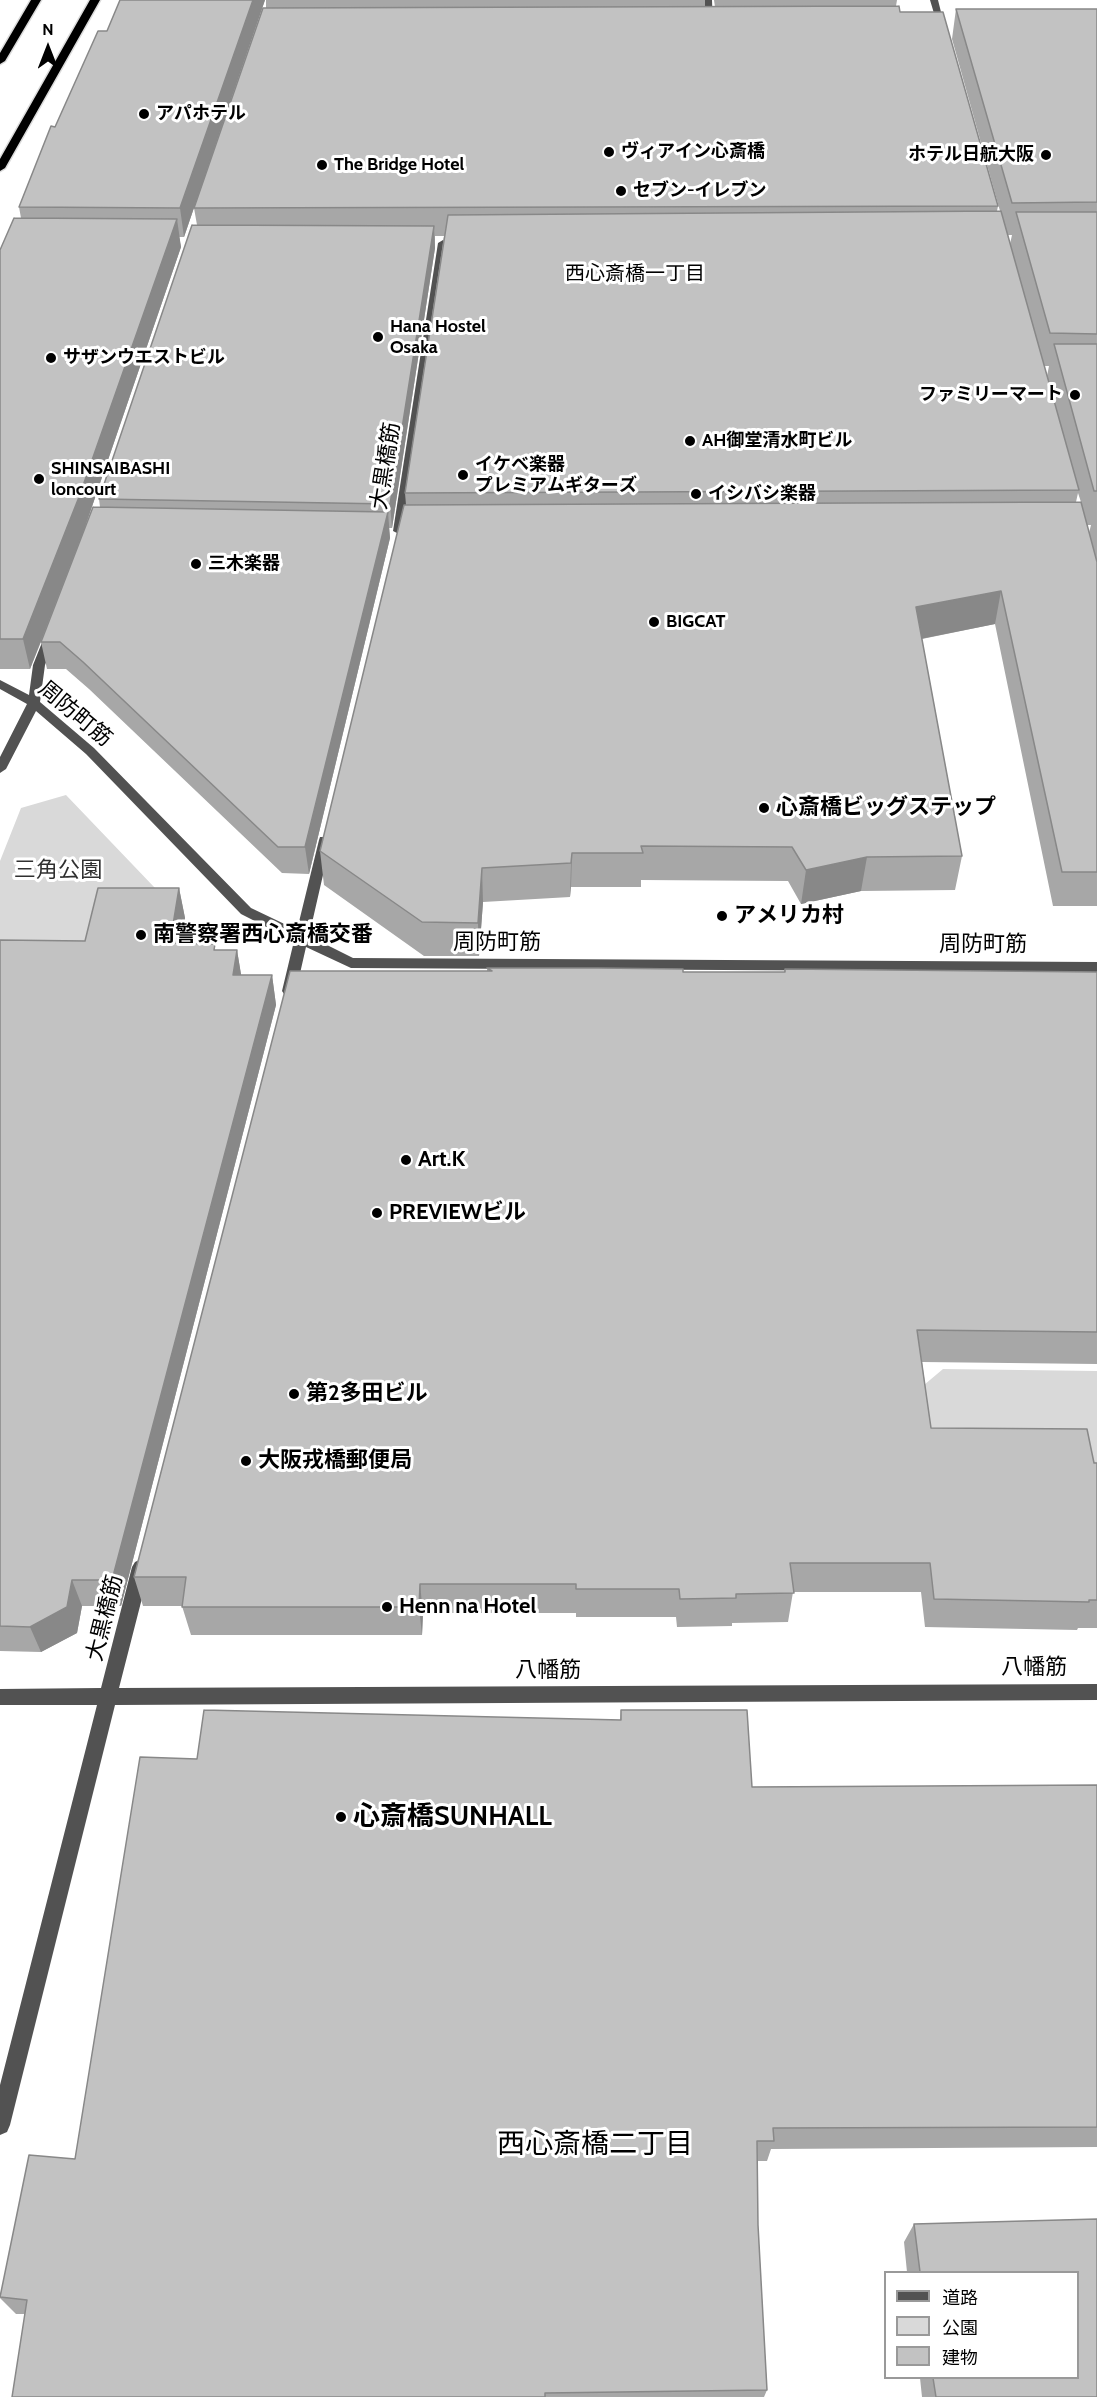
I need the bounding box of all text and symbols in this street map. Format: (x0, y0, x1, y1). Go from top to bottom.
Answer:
north arrow (18, 18, 78, 78)
text: N (42, 20, 54, 39)
place label: アパホテル (156, 103, 246, 125)
marker: アパホテル (137, 107, 151, 121)
place label: ヴィアイン心斎橋 (621, 141, 765, 163)
place label: ホテル日航大阪 (908, 144, 1034, 166)
marker: ヴィアイン心斎橋 (602, 145, 616, 159)
marker: ホテル日航大阪 (1039, 148, 1053, 162)
place label: The Bridge Hotel (334, 154, 464, 176)
marker: The Bridge Hotel (315, 158, 329, 172)
place label: セブン-イレブン (633, 180, 767, 202)
marker: セブン-イレブン (614, 184, 628, 198)
district label: 西心斎橋一丁目 (565, 262, 705, 286)
place label: Hana Hostel Osaka (390, 316, 486, 358)
marker: Hana Hostel Osaka (371, 330, 385, 344)
place label: サザンウエストビル (63, 347, 225, 369)
marker: サザンウエストビル (44, 351, 58, 365)
place label: ファミリーマート (919, 384, 1063, 406)
marker: ファミリーマート (1068, 388, 1082, 402)
street label: 大黒橋筋 (366, 420, 406, 512)
place label: AH御堂清水町ビル (702, 430, 852, 452)
marker: AH御堂清水町ビル (683, 434, 697, 448)
place label: イケベ楽器 プレミアムギターズ (475, 454, 637, 496)
place label: SHINSAIBASHI loncourt (51, 458, 170, 500)
marker: イケベ楽器 プレミアムギターズ (456, 468, 470, 482)
marker: SHINSAIBASHI loncourt (32, 472, 46, 486)
place label: イシバシ楽器 (708, 483, 816, 505)
marker: イシバシ楽器 (689, 487, 703, 501)
place label: 三木楽器 (208, 553, 280, 575)
marker: 三木楽器 (189, 557, 203, 571)
place label: BIGCAT (666, 611, 726, 633)
marker: BIGCAT (647, 615, 661, 629)
street label: 周防町筋 (33, 676, 117, 752)
place label: 心斎橋ビッグステップ (776, 795, 996, 821)
marker: 心斎橋ビッグステップ (757, 801, 771, 815)
park label: 三角公園 (14, 858, 102, 884)
place label: アメリカ村 (734, 903, 844, 929)
marker: アメリカ村 (715, 909, 729, 923)
place label: 南警察署西心斎橋交番 (153, 922, 373, 948)
marker: 南警察署西心斎橋交番 (134, 928, 148, 942)
street label: 周防町筋 (453, 930, 541, 956)
street label: 周防町筋 (939, 932, 1027, 958)
place label: Art.K (418, 1147, 465, 1173)
marker: Art.K (399, 1153, 413, 1167)
place label: PREVIEWビル (389, 1200, 526, 1226)
marker: PREVIEWビル (370, 1206, 384, 1220)
place label: 第2多田ビル (306, 1381, 428, 1407)
marker: 第2多田ビル (287, 1387, 301, 1401)
place label: 大阪戎橋郵便局 (258, 1448, 412, 1474)
marker: 大阪戎橋郵便局 (239, 1454, 253, 1468)
street label: 大黒橋筋 (82, 1572, 128, 1664)
place label: Henn na Hotel (399, 1594, 536, 1620)
marker: Henn na Hotel (380, 1600, 394, 1614)
street label: 八幡筋 (1001, 1655, 1067, 1681)
street label: 八幡筋 (515, 1658, 581, 1684)
place label: 心斎橋SUNHALL (353, 1801, 552, 1833)
marker: 心斎橋SUNHALL (334, 1810, 348, 1824)
district label: 西心斎橋二丁目 (497, 2128, 693, 2162)
legend (884, 2271, 1079, 2379)
text: 道路 (942, 2287, 978, 2309)
text: 公園 (942, 2317, 978, 2339)
text: 建物 (942, 2347, 978, 2369)

